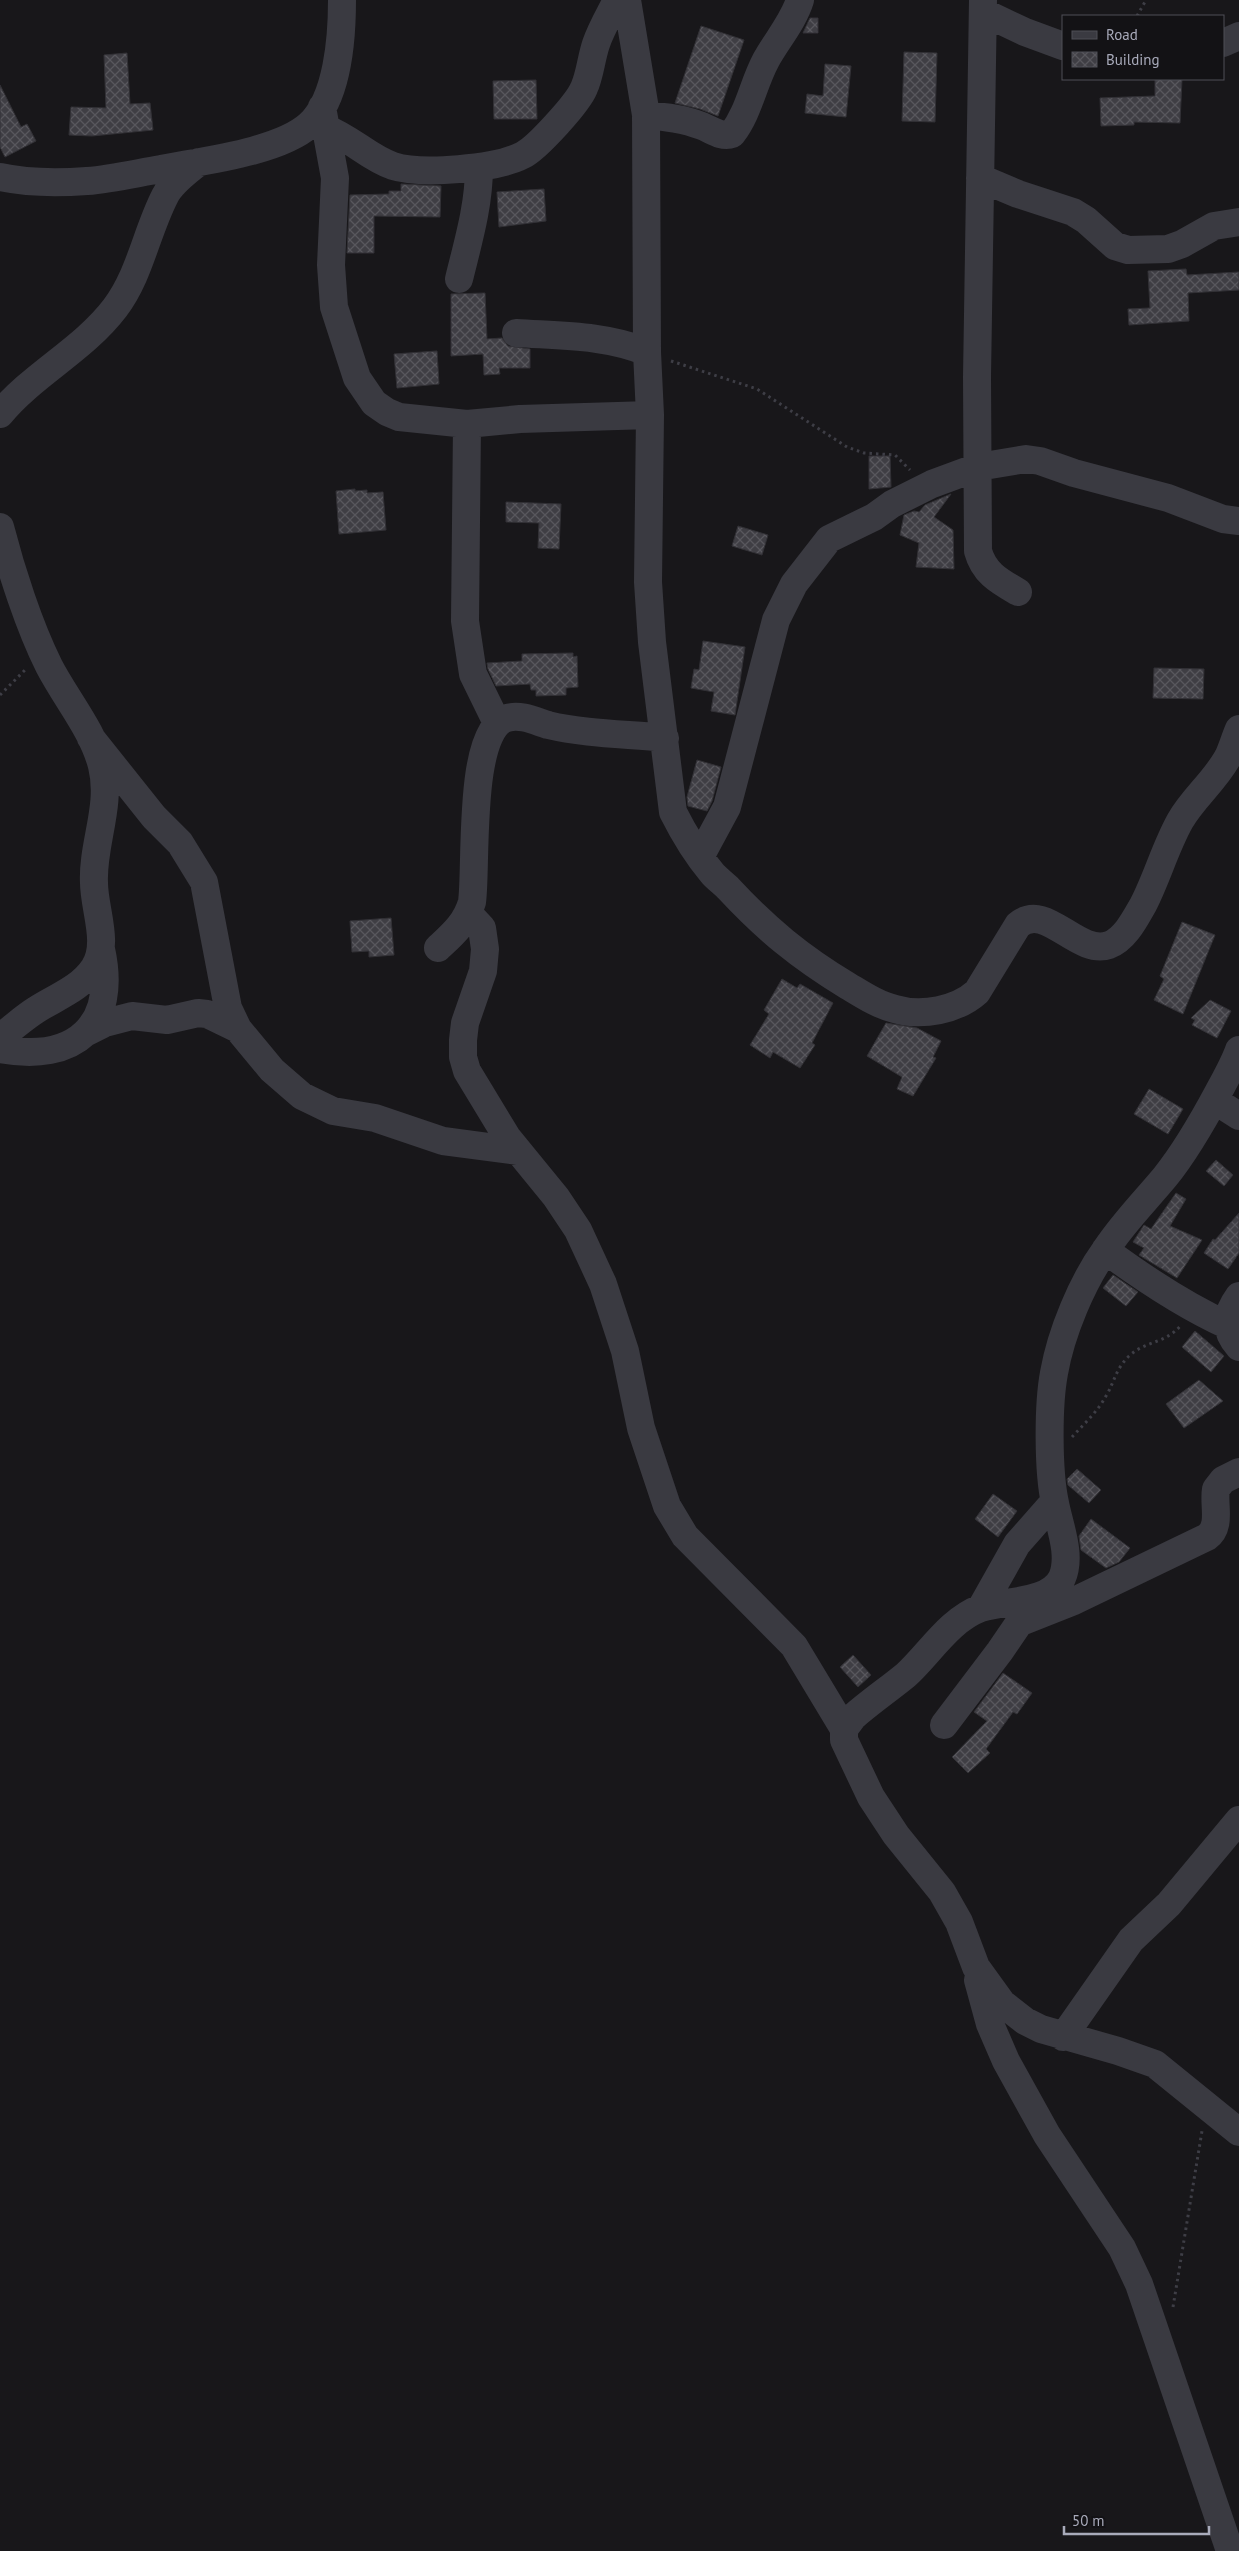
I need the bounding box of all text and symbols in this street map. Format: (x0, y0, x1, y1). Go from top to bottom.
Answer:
legend (1062, 15, 1224, 80)
text: Road (1106, 25, 1138, 44)
text: Building (1106, 50, 1160, 69)
scale bar (1064, 2504, 1209, 2536)
text: 50 m (1072, 2511, 1105, 2530)

